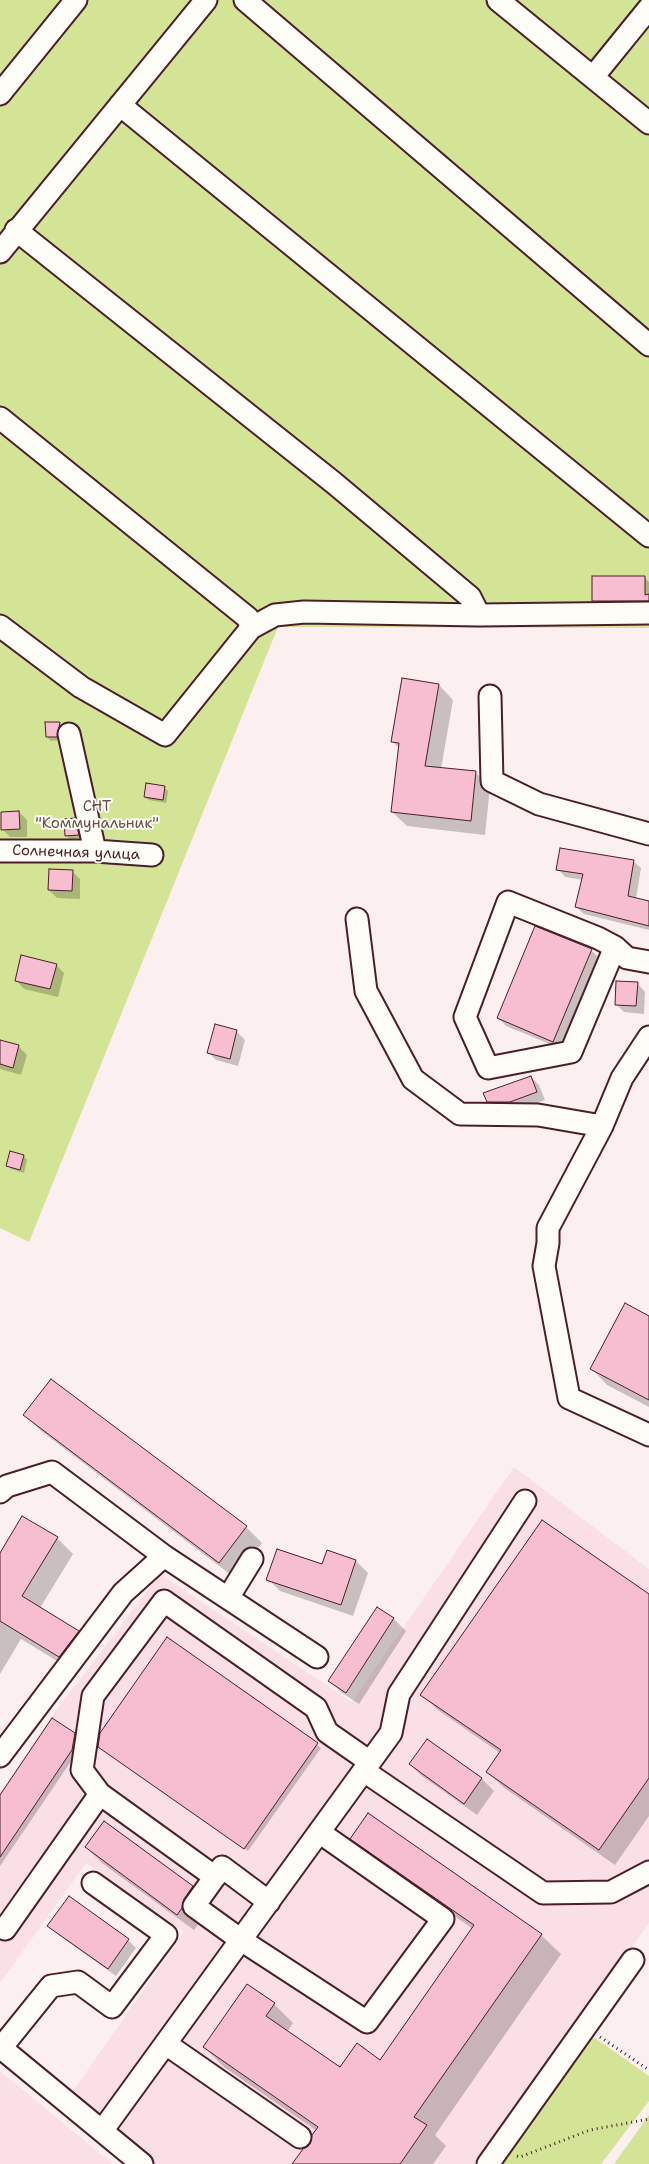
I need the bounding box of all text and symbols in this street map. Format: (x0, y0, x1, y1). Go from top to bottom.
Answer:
park label: СНТ "Коммунальник" (35, 798, 159, 833)
street label: Солнечная улица (12, 842, 140, 864)

